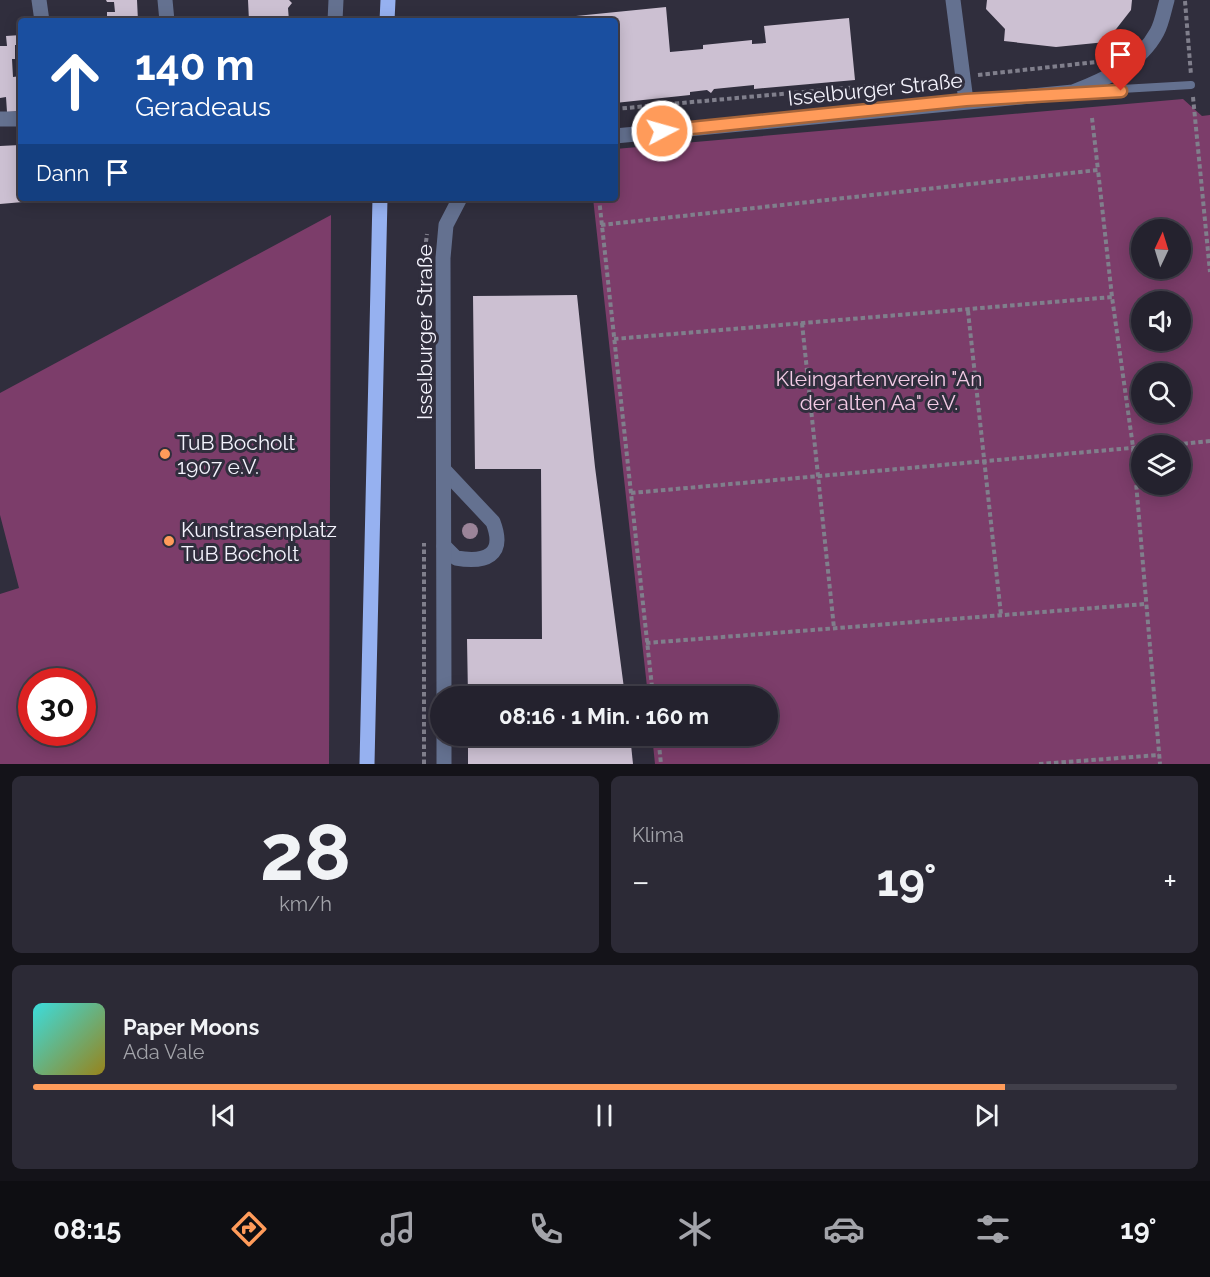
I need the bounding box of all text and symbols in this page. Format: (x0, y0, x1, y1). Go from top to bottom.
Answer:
pin (1095, 29, 1146, 91)
icon: arrive (1104, 38, 1137, 71)
text: 140 m (135, 41, 255, 90)
icon: ahead (36, 42, 114, 120)
street label: Isselburger Straße (786, 67, 964, 111)
text: Geradeaus (135, 91, 271, 122)
position arrow (630, 99, 694, 163)
icon: arrive (101, 156, 134, 189)
text: Dann (36, 160, 89, 186)
north arrow (1131, 219, 1191, 279)
map controls (1131, 219, 1191, 495)
street label: Isselburger Straße (412, 244, 437, 420)
button: sound (1131, 291, 1191, 351)
button: search (1131, 363, 1191, 423)
park label: Kleingartenverein "An der alten Aa" e.V. (776, 366, 982, 415)
place label: TuB Bocholt 1907 e.V. (177, 430, 295, 479)
button: layers (1131, 435, 1191, 495)
marker: TuB Bocholt 1907 e.V. (158, 447, 172, 461)
place label: Kunstrasenplatz TuB Bocholt (181, 517, 337, 566)
marker: Kunstrasenplatz TuB Bocholt (162, 534, 176, 548)
speed limit sign: 30 (18, 668, 96, 746)
text: 08:16 · 1 Min. · 160 m (499, 703, 709, 729)
text: 28 (260, 807, 351, 898)
text: Klima (632, 823, 684, 847)
text: 19° (876, 854, 937, 907)
text: − (632, 862, 650, 901)
text: + (1163, 862, 1177, 901)
text: km/h (279, 892, 332, 916)
text: Paper Moons (123, 1014, 259, 1040)
text: Ada Vale (123, 1040, 205, 1064)
icon: previous (207, 1099, 240, 1132)
icon: pause (588, 1099, 621, 1132)
icon: next (970, 1099, 1003, 1132)
icon: directions (228, 1208, 270, 1250)
icon: music (377, 1208, 419, 1250)
icon: phone (525, 1208, 567, 1250)
icon: climate (674, 1208, 716, 1250)
icon: car (823, 1208, 865, 1250)
icon: filters (972, 1208, 1014, 1250)
text: 08:15 (53, 1214, 121, 1245)
text: 19° (1120, 1214, 1157, 1245)

